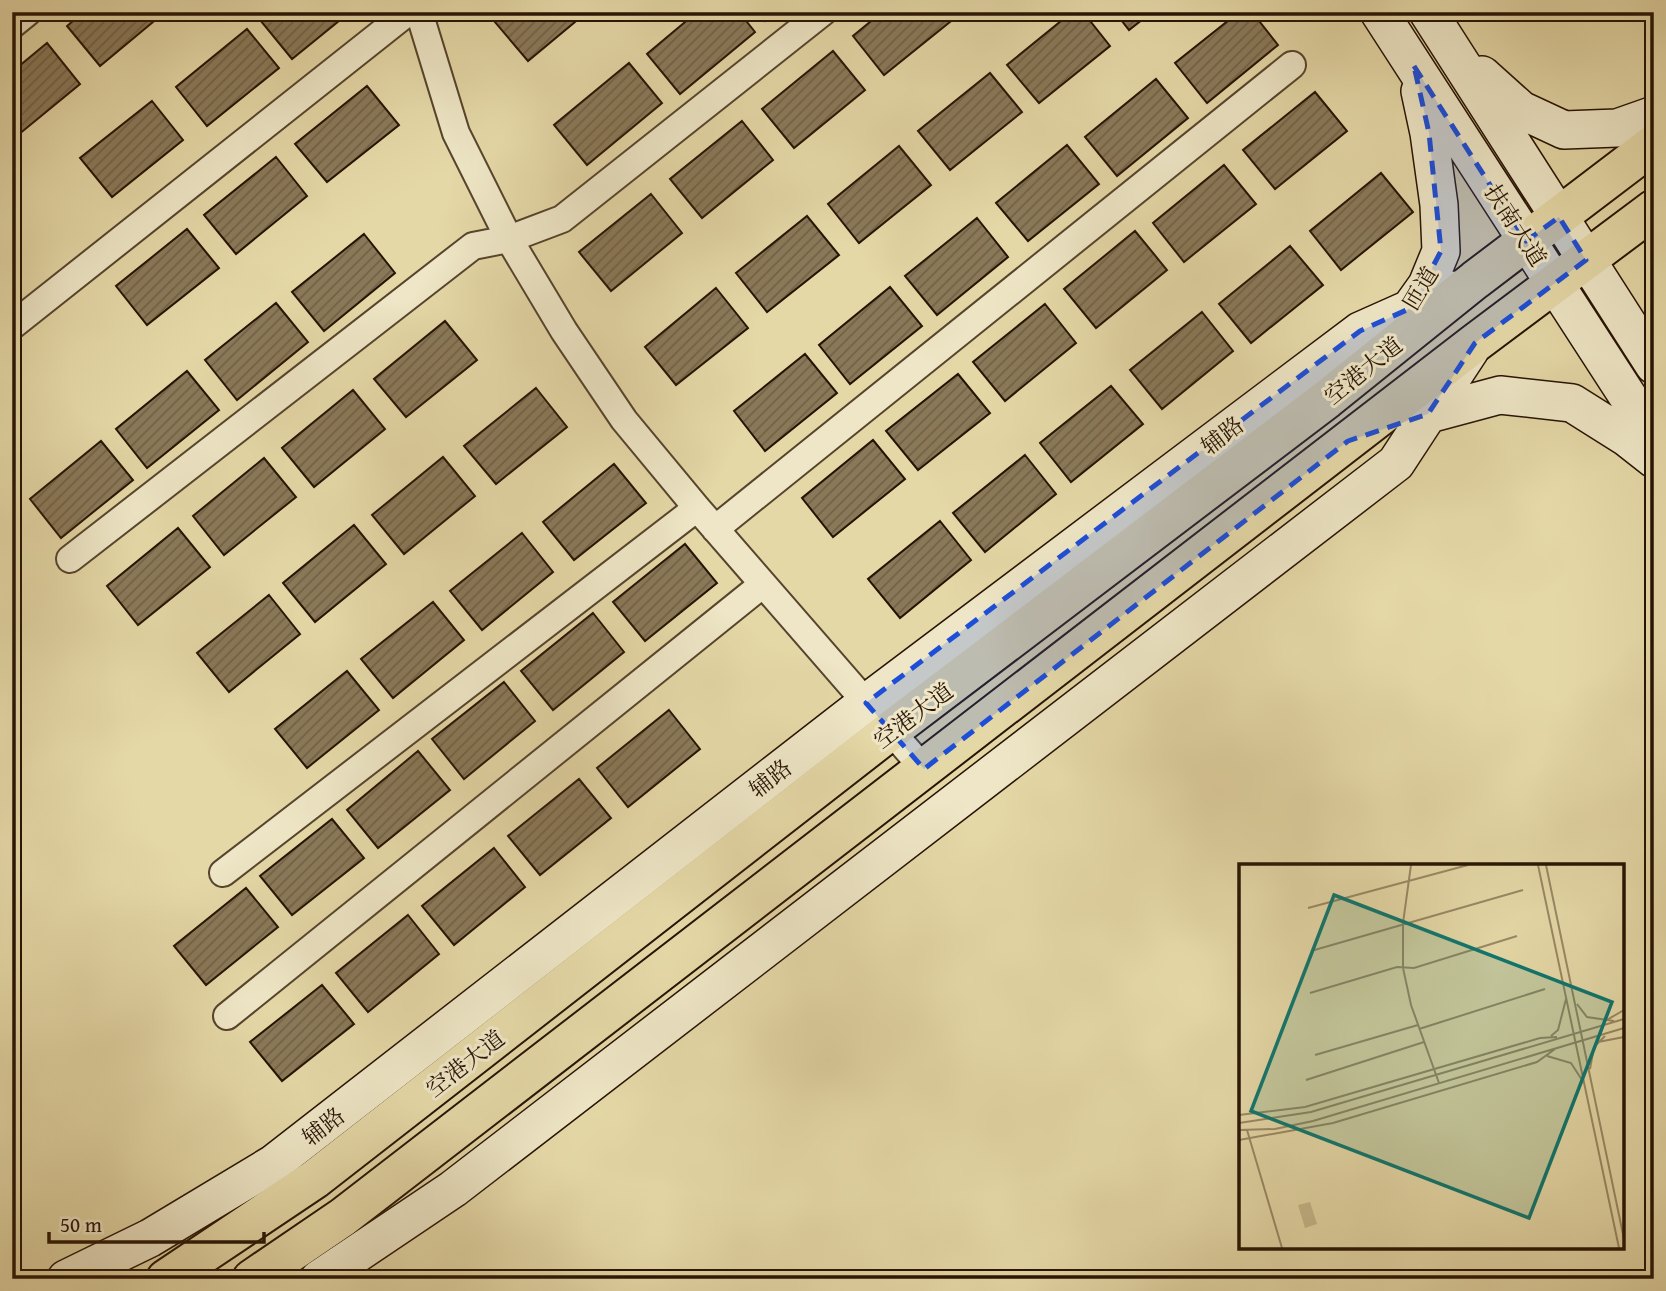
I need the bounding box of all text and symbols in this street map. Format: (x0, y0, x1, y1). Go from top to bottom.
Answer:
street label: 扶南大道 (1477, 177, 1555, 273)
street label: 匝道 (1394, 260, 1446, 316)
street label: 空港大道 (1317, 328, 1409, 412)
street label: 辅路 (1194, 408, 1250, 462)
street label: 空港大道 (866, 674, 960, 756)
street label: 辅路 (742, 751, 798, 805)
inset map (1239, 864, 1624, 1249)
street label: 空港大道 (419, 1022, 511, 1104)
street label: 辅路 (295, 1099, 351, 1153)
scale bar (49, 1200, 264, 1244)
text: 50 m (60, 1209, 102, 1240)

